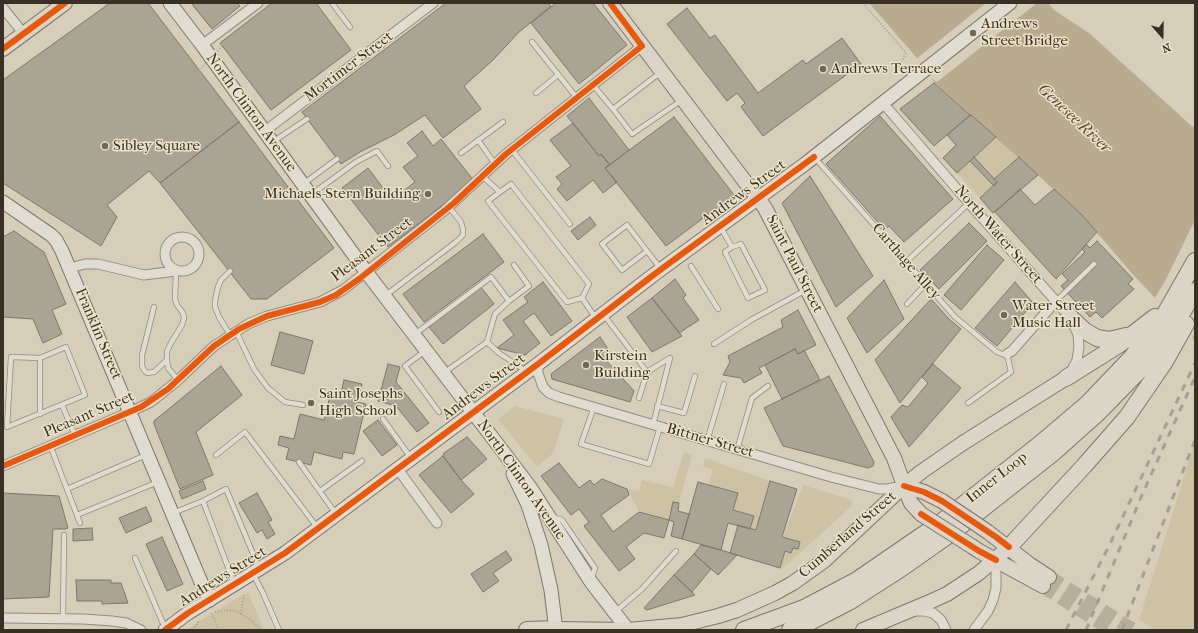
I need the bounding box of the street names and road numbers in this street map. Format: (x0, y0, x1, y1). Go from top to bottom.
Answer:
street label: Mortimer Street (301, 28, 397, 106)
street label: North Clinton Avenue (202, 50, 300, 176)
street label: Andrews Street (698, 156, 790, 230)
street label: North Water Street (950, 182, 1046, 288)
street label: Saint Paul Street (762, 212, 826, 316)
street label: Pleasant Street (328, 214, 416, 286)
street label: Carthage Alley (868, 220, 944, 304)
street label: Franklin Street (71, 285, 125, 383)
street label: Andrews Street (439, 350, 529, 424)
street label: Pleasant Street (41, 388, 137, 442)
street label: North Clinton Avenue (473, 416, 569, 544)
street label: Bittner Street (664, 420, 756, 462)
street label: Inner Loop (963, 449, 1031, 507)
street label: Cumberland Street (796, 488, 900, 582)
street label: Andrews Street (176, 543, 270, 611)

